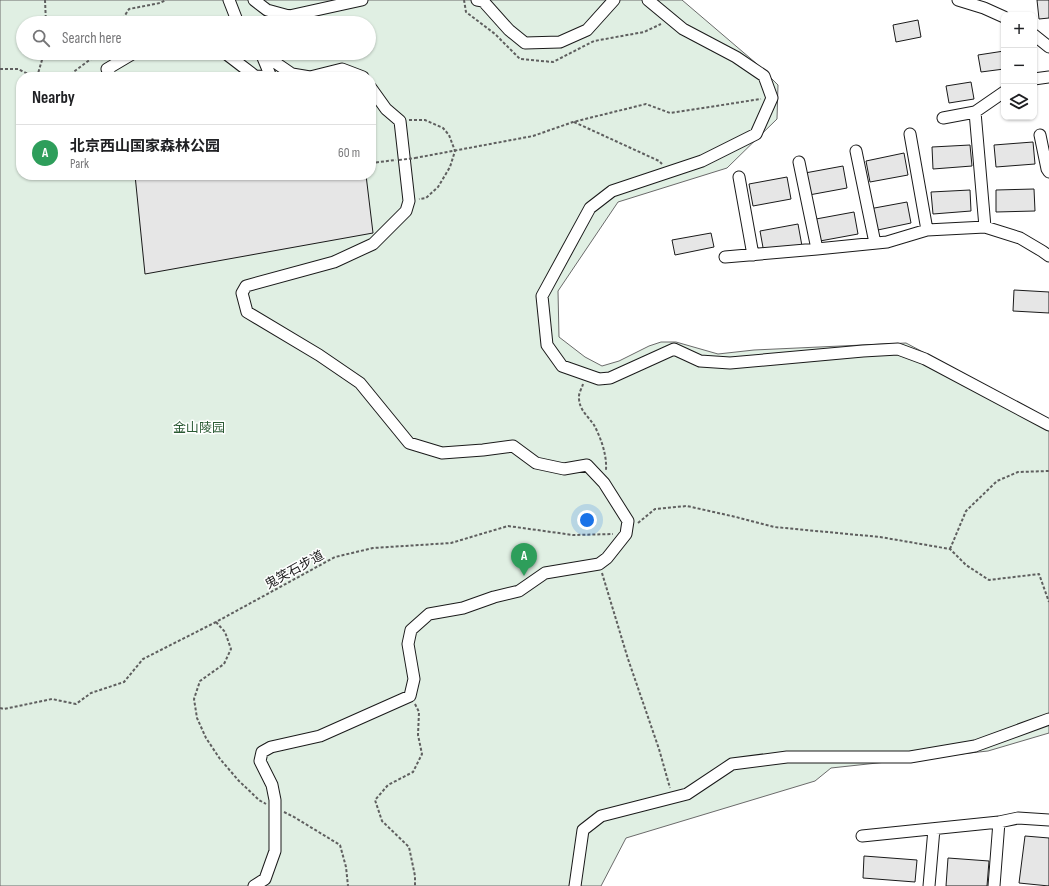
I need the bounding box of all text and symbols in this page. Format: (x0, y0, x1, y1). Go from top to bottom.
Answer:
map controls (1001, 12, 1037, 120)
button: + (1001, 12, 1037, 48)
search box (16, 16, 376, 60)
icon: search (30, 27, 52, 49)
text: Search here (62, 29, 122, 48)
button: − (1001, 48, 1037, 84)
button: layers (1001, 84, 1037, 120)
text: Nearby (32, 88, 75, 108)
text: 北京西山国家森林公园 (70, 137, 220, 156)
text: A (42, 145, 48, 161)
text: 60 m (338, 145, 360, 161)
text: Park (70, 156, 89, 172)
park label: 金山陵园 (173, 420, 225, 436)
your location (577, 510, 597, 530)
pin: A (511, 543, 537, 576)
street label: 鬼笑石步道 (262, 547, 327, 593)

